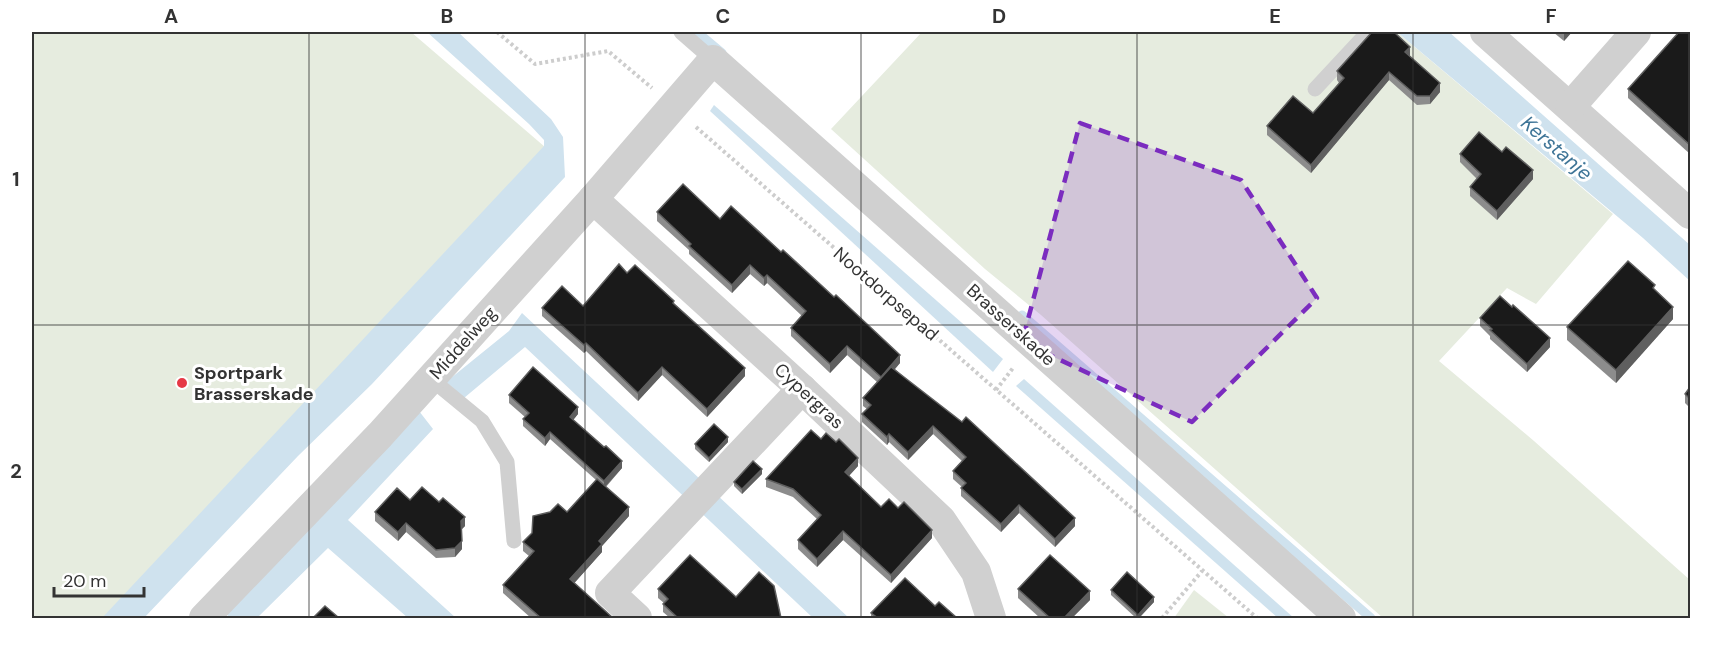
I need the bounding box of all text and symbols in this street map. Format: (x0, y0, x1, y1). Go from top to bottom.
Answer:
text: A (164, 3, 178, 29)
text: B (441, 3, 453, 29)
text: C (716, 3, 730, 29)
text: D (992, 3, 1006, 29)
text: E (1269, 3, 1281, 29)
text: F (1545, 3, 1557, 29)
water label: Kerstanje (1516, 110, 1598, 186)
text: 1 (12, 166, 20, 192)
street label: Nootdorpsepad (828, 242, 944, 346)
street label: Brasserskade (961, 279, 1061, 371)
street label: Middelweg (424, 302, 502, 384)
street label: Cypergras (769, 358, 849, 434)
place label: Sportpark Brasserskade (194, 361, 314, 406)
marker: Sportpark Brasserskade (175, 376, 189, 390)
text: 2 (10, 458, 22, 484)
scale bar (54, 560, 144, 598)
text: 20 m (63, 569, 106, 593)

